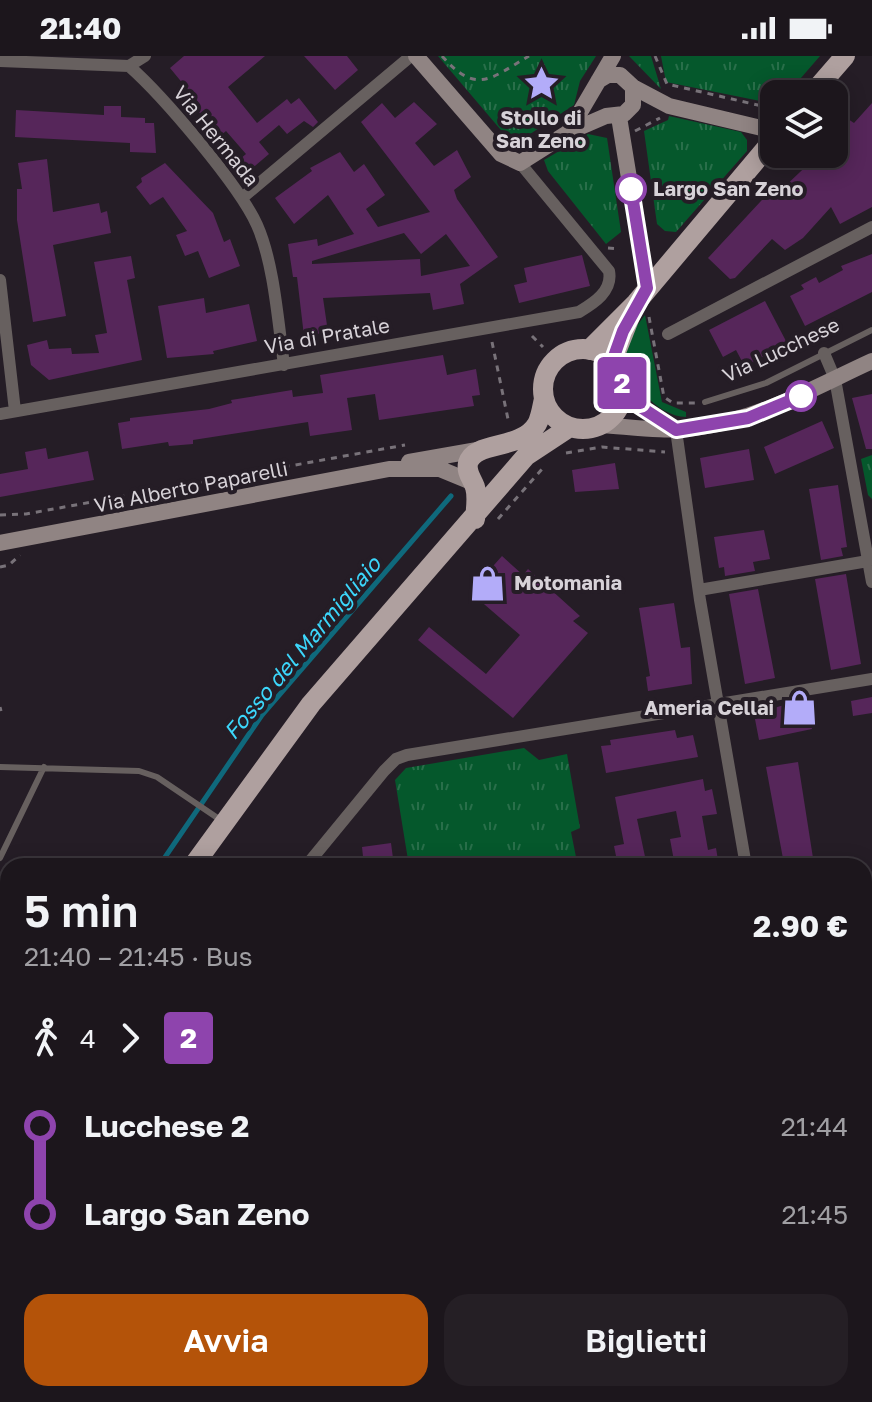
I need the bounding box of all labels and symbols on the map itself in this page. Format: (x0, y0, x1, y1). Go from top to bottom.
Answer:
place icon: Stollo di San Zeno (522, 64, 560, 102)
street label: Via Hermada (169, 80, 265, 190)
place label: Stollo di San Zeno (496, 105, 586, 152)
marker: Largo San Zeno (616, 174, 646, 204)
place label: Largo San Zeno (653, 176, 803, 200)
street label: Via di Pratale (262, 312, 391, 358)
street label: Via Lucchese (718, 312, 843, 387)
line badge: 2 (596, 357, 648, 409)
unlabelled marker (786, 381, 816, 411)
street label: Via Alberto Paparelli (92, 455, 290, 517)
water label: Fosso del Marmigliaio (217, 549, 387, 745)
shop icon: Motomania (469, 564, 507, 602)
place label: Motomania (514, 570, 622, 594)
shop icon: Ameria Cellai (781, 689, 819, 727)
place label: Ameria Cellai (644, 695, 774, 719)

